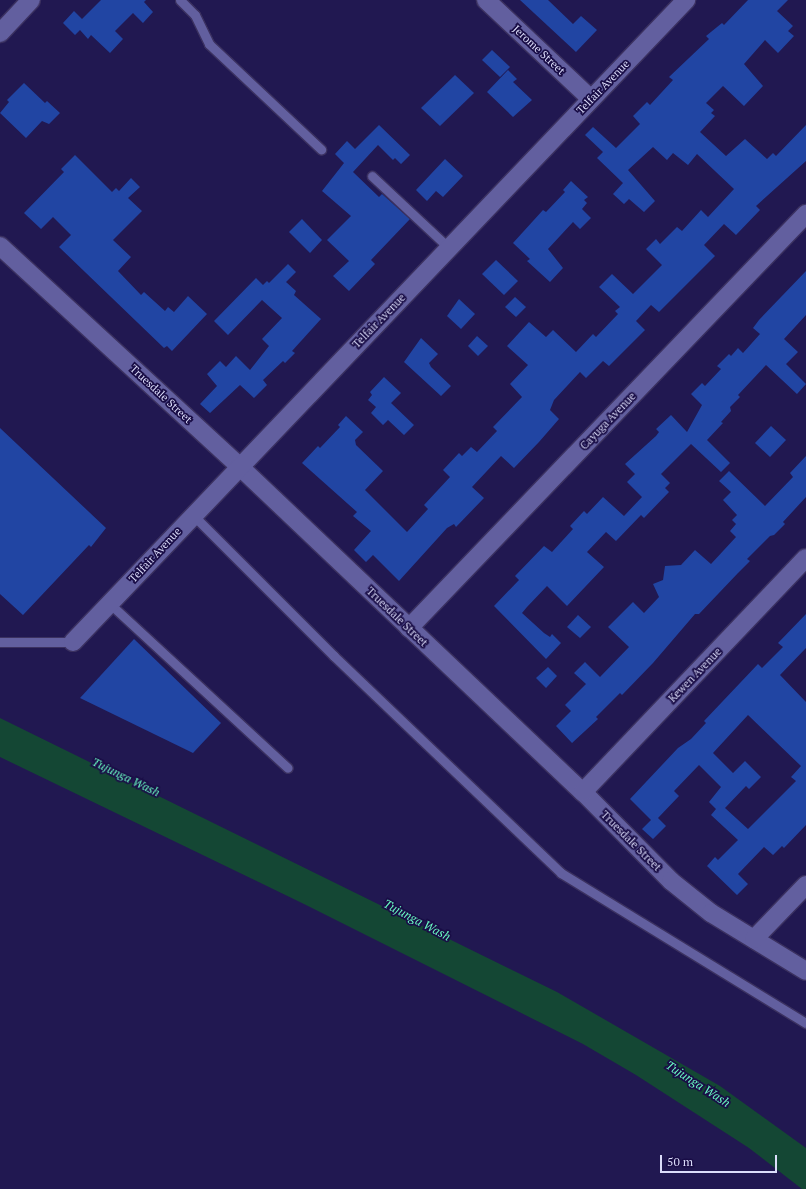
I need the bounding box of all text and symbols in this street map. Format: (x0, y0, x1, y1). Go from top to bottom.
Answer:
street label: Jerome Street (510, 22, 568, 78)
street label: Telfair Avenue (574, 57, 632, 117)
street label: Telfair Avenue (350, 291, 408, 351)
street label: Truesdale Street (127, 362, 195, 426)
street label: Cayuga Avenue (577, 390, 639, 452)
street label: Telfair Avenue (126, 525, 184, 585)
street label: Truesdale Street (364, 585, 430, 649)
street label: Kewen Avenue (666, 645, 724, 705)
water label: Tujunga Wash (90, 754, 162, 800)
street label: Truesdale Street (598, 808, 664, 874)
water label: Tujunga Wash (381, 896, 453, 944)
water label: Tujunga Wash (663, 1058, 733, 1110)
scale bar (662, 1147, 779, 1173)
text: 50 m (667, 1154, 693, 1169)

